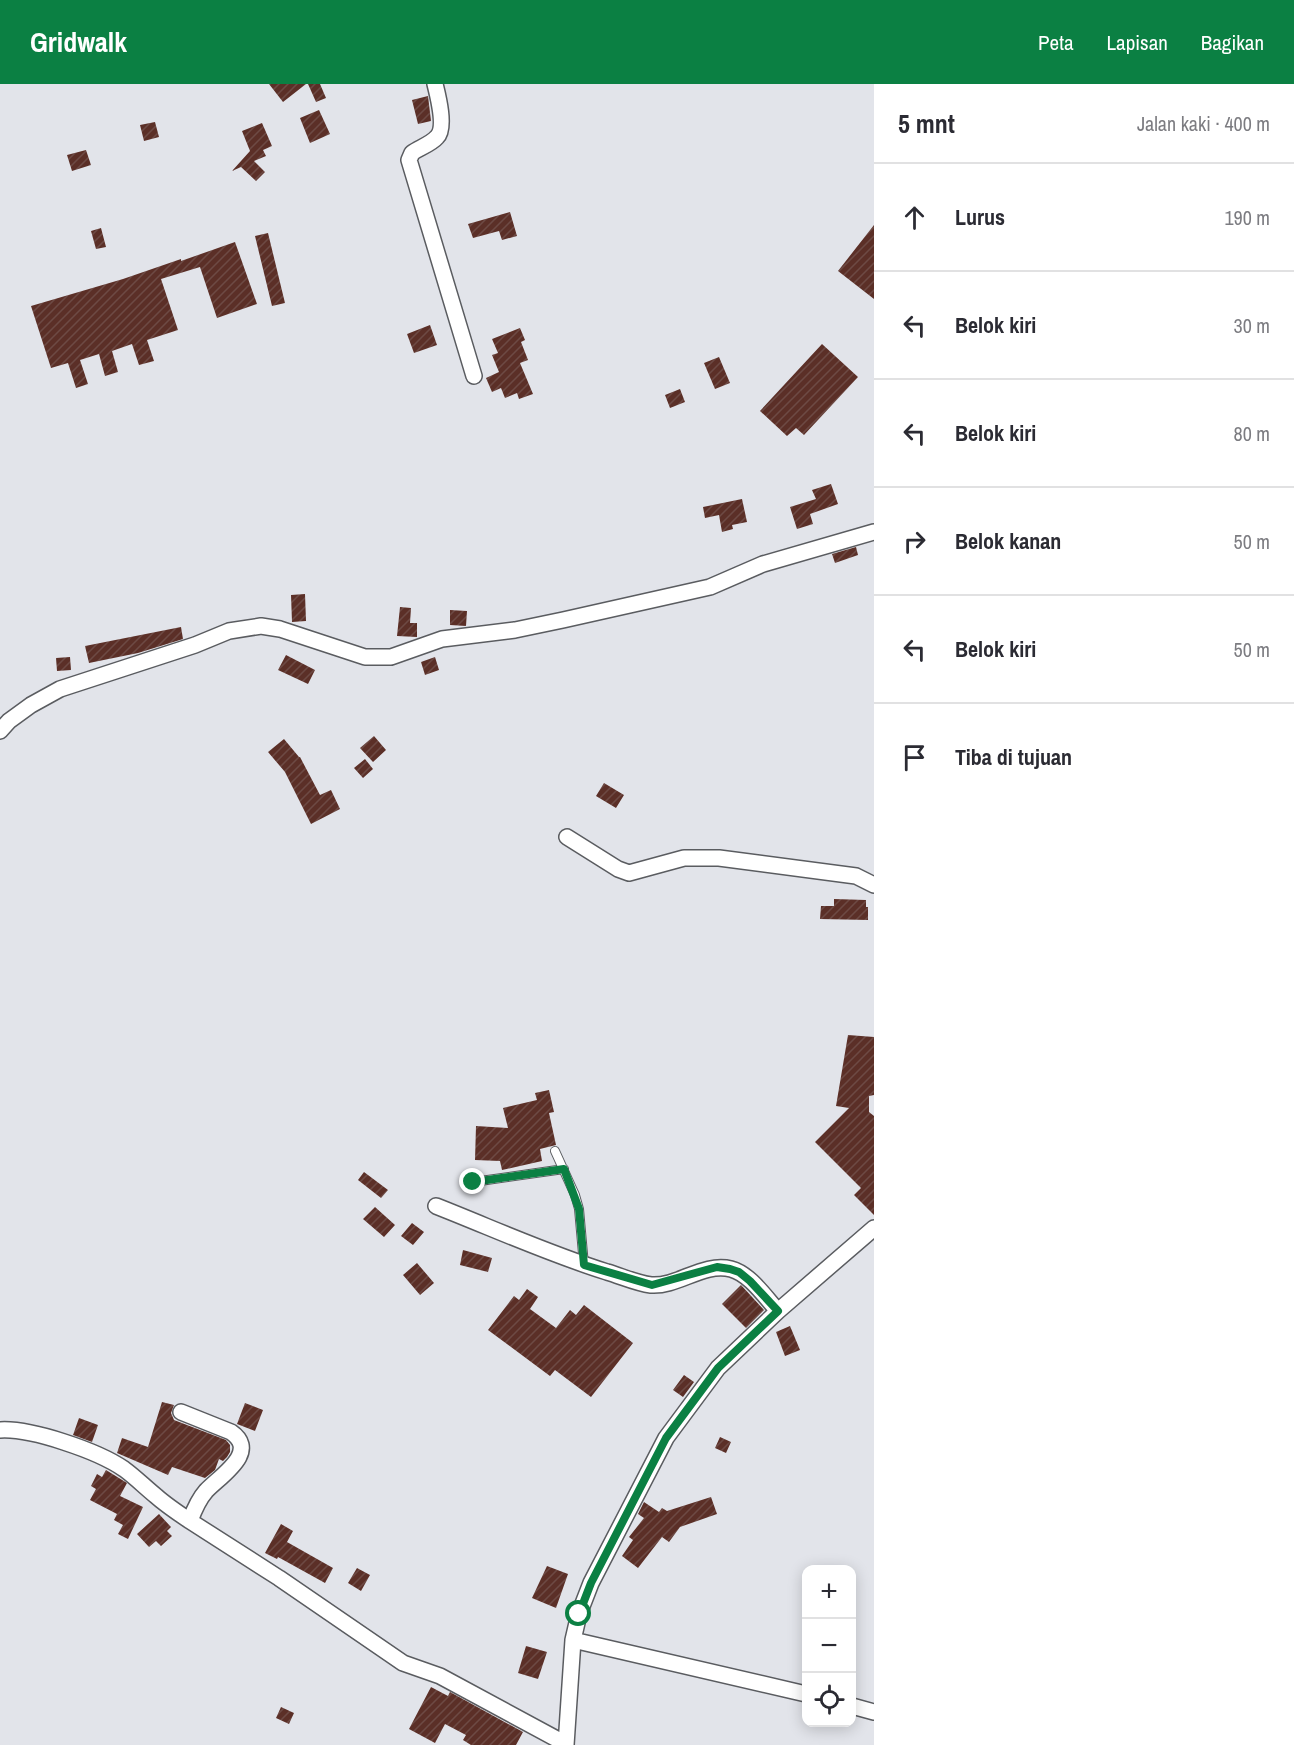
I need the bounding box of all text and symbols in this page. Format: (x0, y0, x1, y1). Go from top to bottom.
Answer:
text: Gridwalk (30, 23, 127, 61)
text: Peta (1038, 28, 1074, 57)
text: Lapisan (1107, 28, 1168, 57)
text: Bagikan (1201, 28, 1264, 57)
text: 5 mnt (898, 106, 955, 141)
text: Jalan kaki · 400 m (1137, 110, 1270, 137)
icon: ahead (898, 201, 931, 234)
text: Lurus (955, 202, 1005, 232)
text: 190 m (1224, 204, 1270, 231)
icon: left (898, 309, 931, 342)
text: Belok kiri (955, 310, 1036, 340)
text: 30 m (1234, 312, 1270, 339)
icon: left (898, 417, 931, 450)
text: Belok kiri (955, 418, 1036, 448)
text: 80 m (1234, 420, 1270, 447)
icon: right (898, 525, 931, 558)
text: Belok kanan (955, 526, 1061, 556)
text: 50 m (1234, 528, 1270, 555)
icon: left (898, 633, 931, 666)
text: Belok kiri (955, 634, 1036, 664)
text: 50 m (1234, 636, 1270, 663)
icon: arrive (898, 741, 931, 774)
text: Tiba di tujuan (955, 742, 1072, 772)
route end (459, 1168, 485, 1194)
map controls (802, 1565, 856, 1727)
button: + (802, 1565, 856, 1619)
route start (565, 1600, 591, 1626)
button: − (802, 1619, 856, 1673)
button: locate (802, 1673, 856, 1727)

